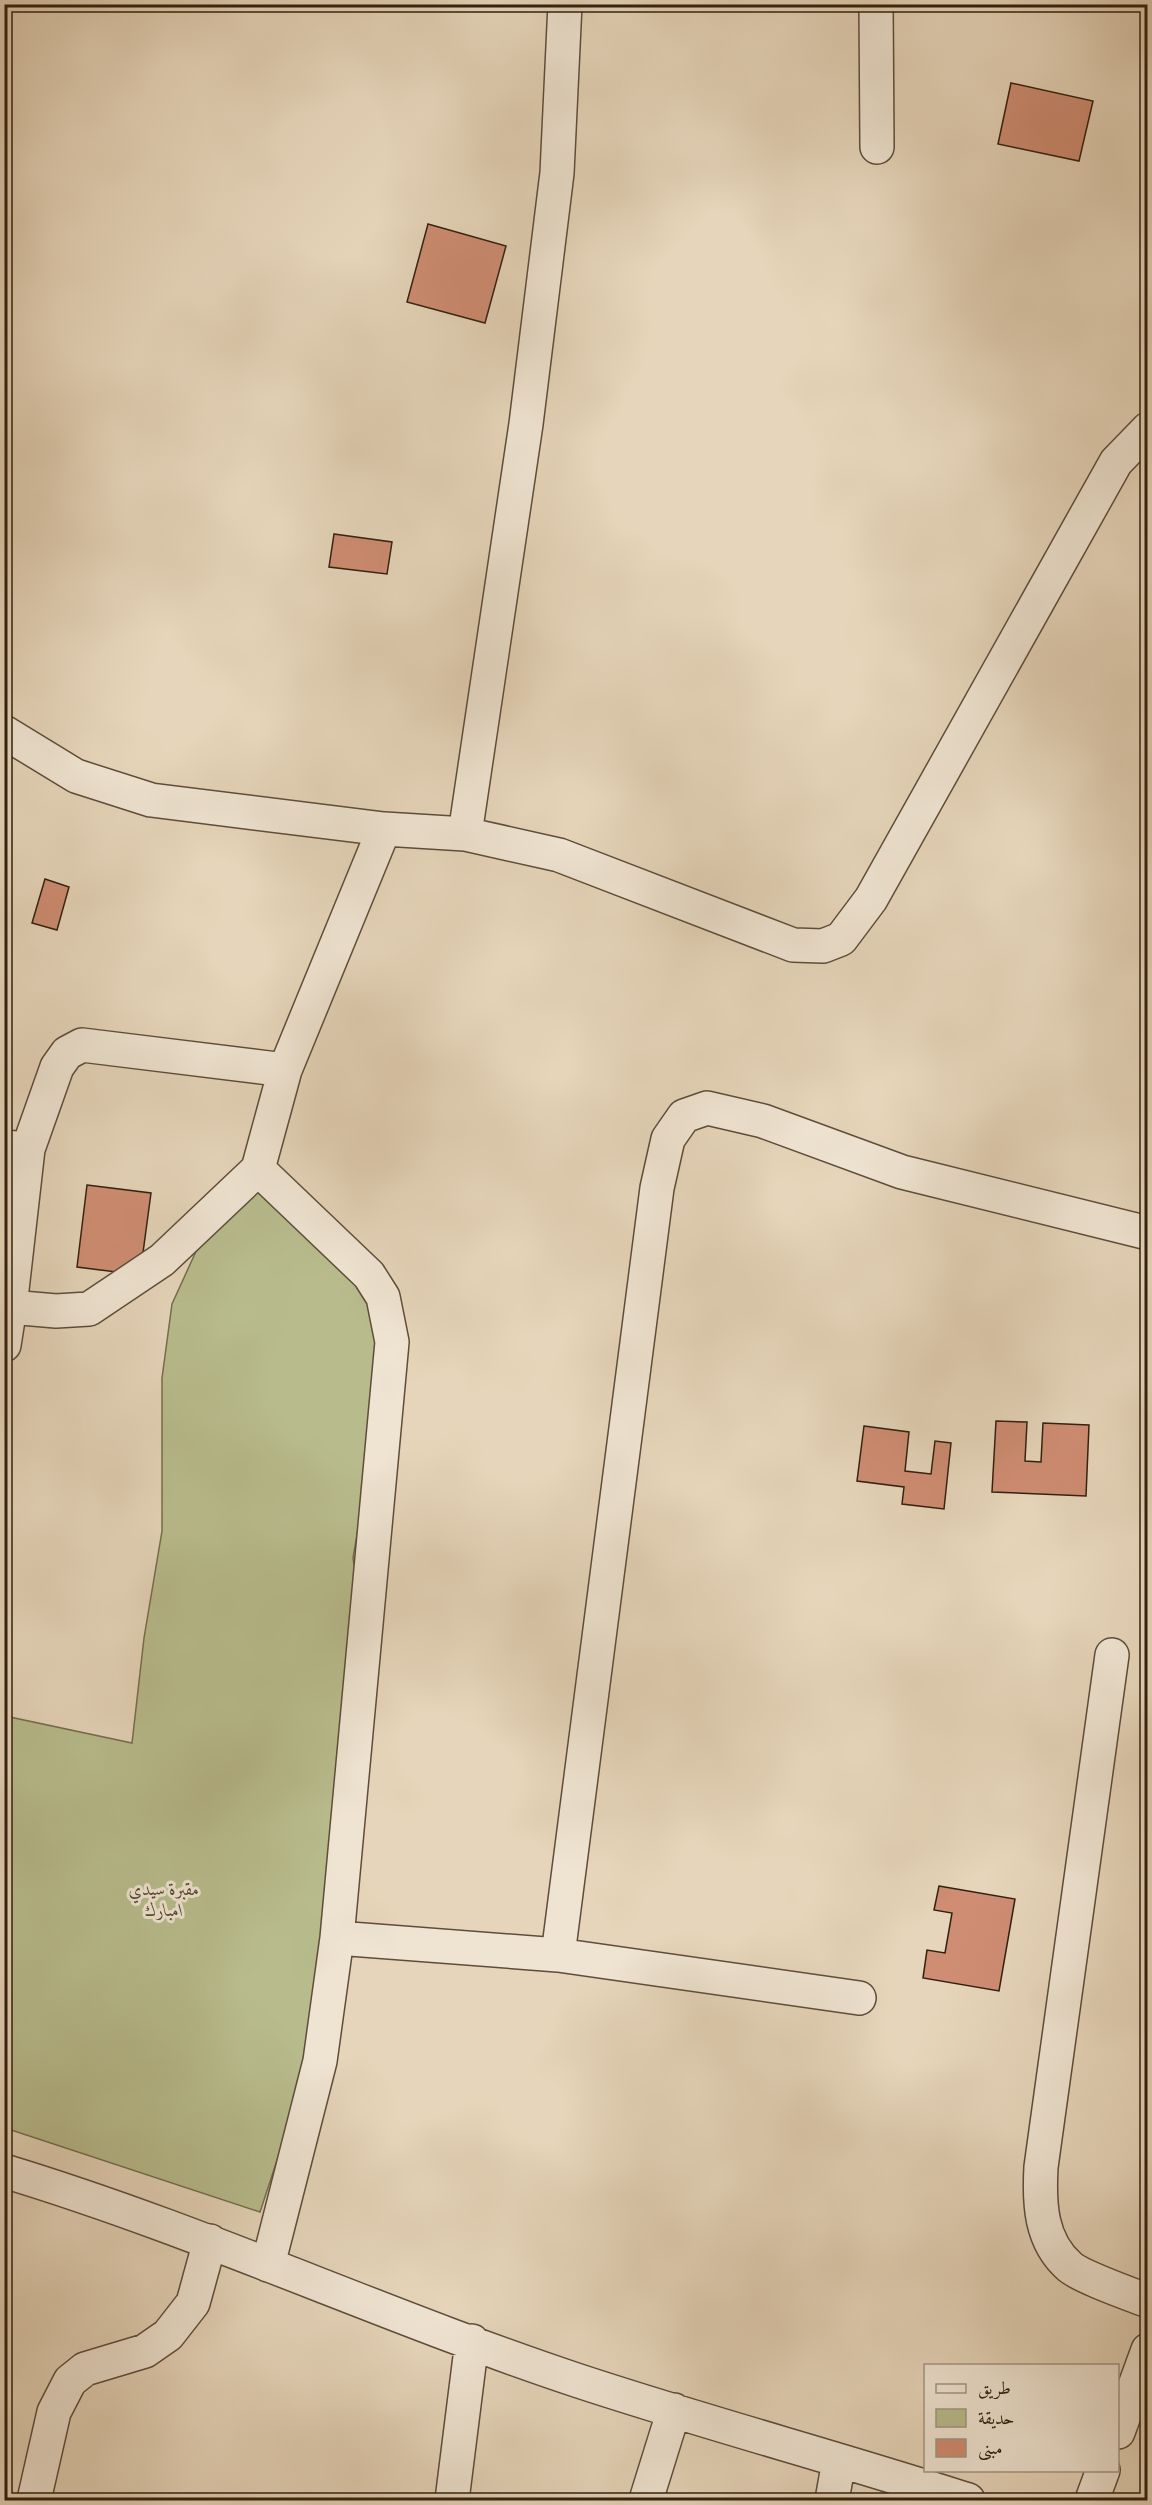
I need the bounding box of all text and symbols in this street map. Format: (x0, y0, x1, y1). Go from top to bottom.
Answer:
park label: مقبرة سيدي امبارك (129, 1879, 199, 1923)
legend (924, 2364, 1119, 2472)
text: طريق (978, 2378, 1011, 2401)
text: حديقة (978, 2408, 1014, 2431)
text: مبنى (978, 2438, 1003, 2461)

